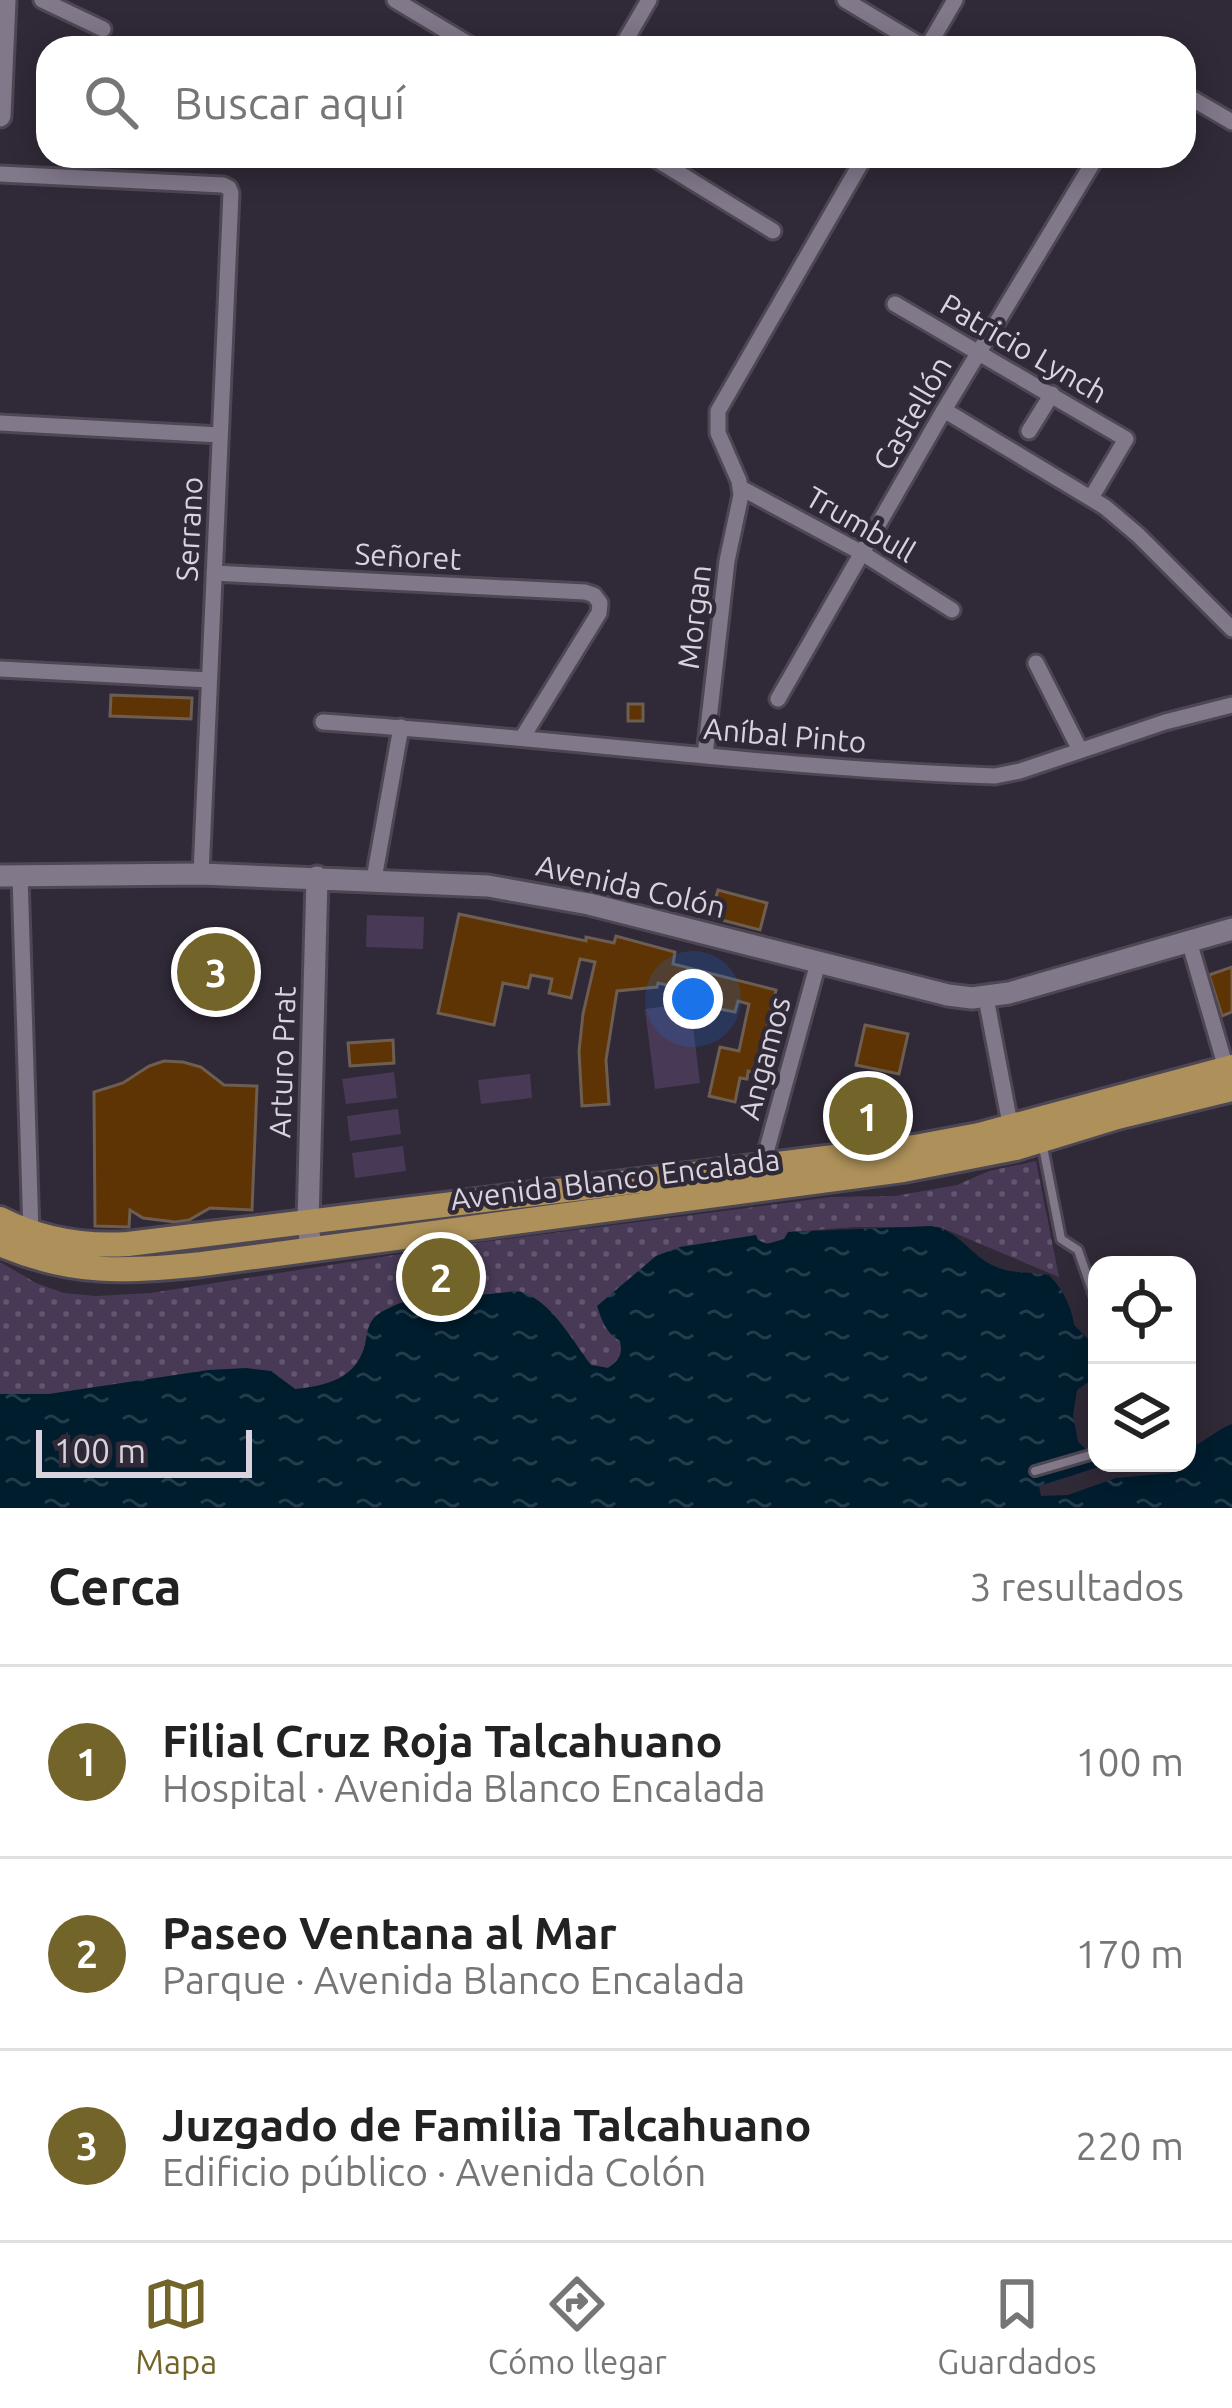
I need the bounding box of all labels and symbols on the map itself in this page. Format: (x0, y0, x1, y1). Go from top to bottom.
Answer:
street label: Patricio Lynch (935, 287, 1113, 409)
street label: Castellón (866, 350, 958, 476)
street label: Serrano (169, 476, 209, 582)
street label: Trumbull (800, 479, 922, 569)
street label: Señoret (354, 536, 462, 576)
street label: Morgan (671, 563, 717, 671)
street label: Aníbal Pinto (702, 711, 868, 759)
street label: Avenida Colón (533, 848, 729, 924)
pin: 3 (177, 927, 255, 1017)
your location (663, 969, 723, 1029)
street label: Arturo Prat (262, 985, 302, 1139)
street label: Angamos (731, 993, 797, 1123)
pin: 1 (829, 1071, 907, 1161)
street label: Avenida Blanco Encalada (448, 1142, 782, 1216)
pin: 2 (402, 1232, 480, 1322)
scale bar (36, 1424, 252, 1477)

